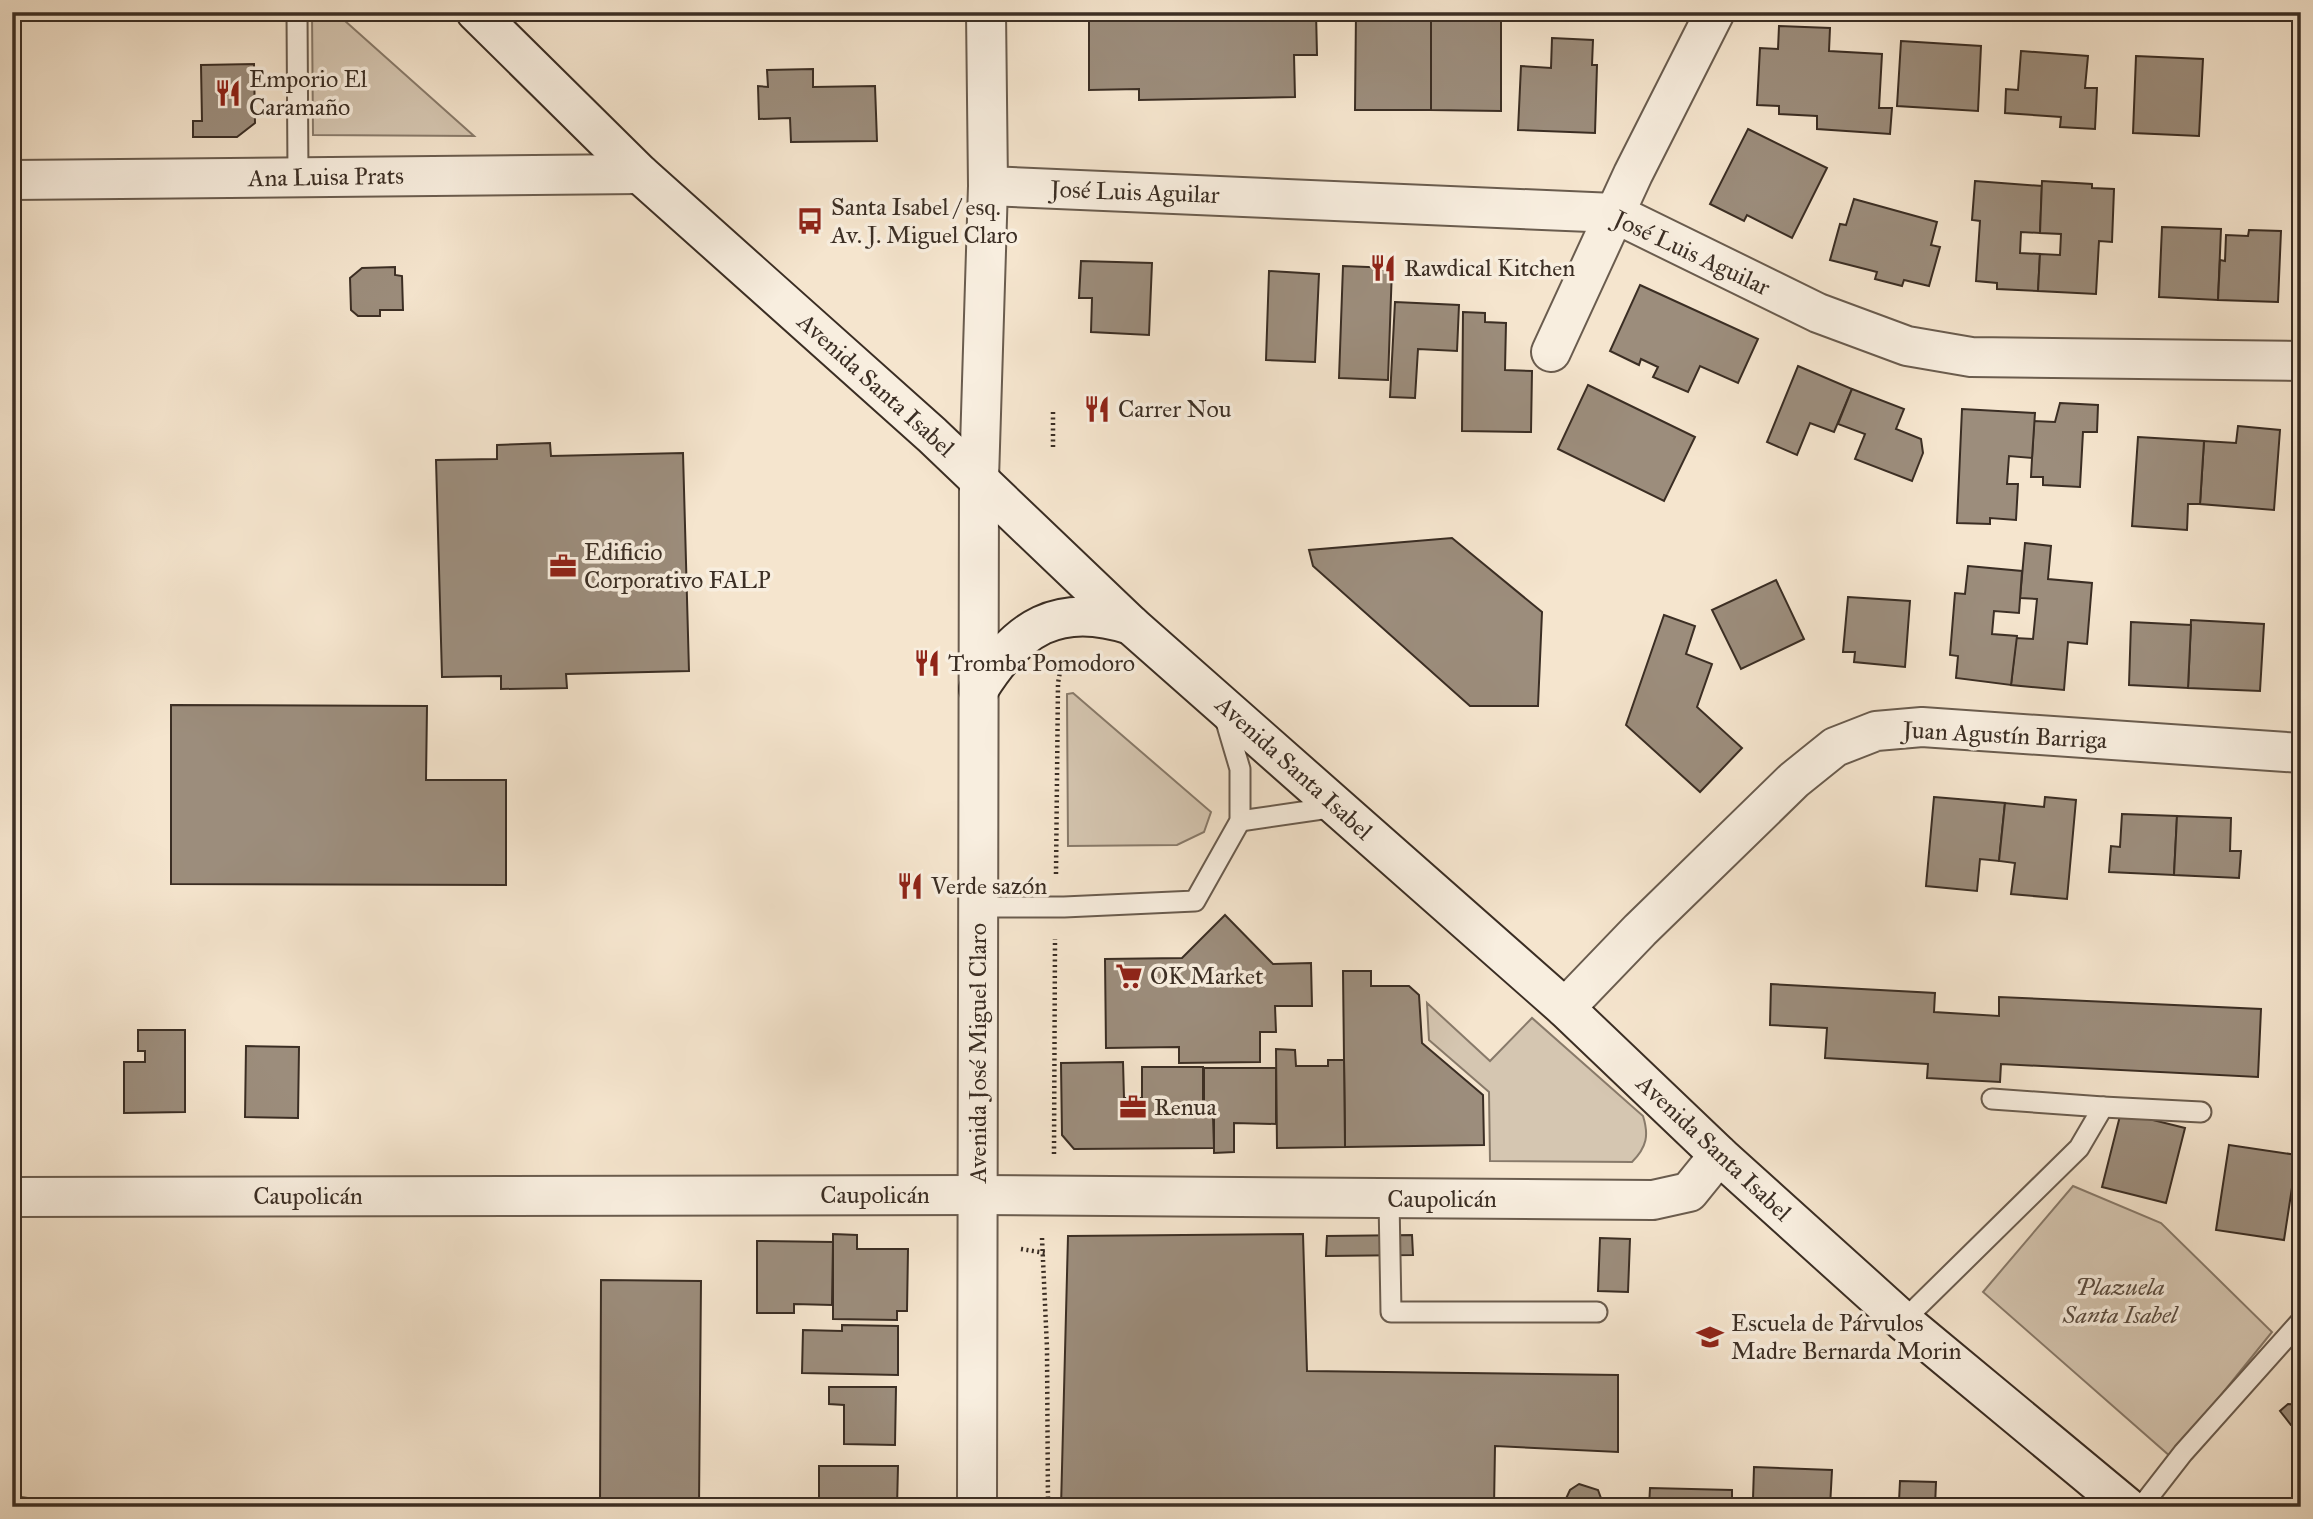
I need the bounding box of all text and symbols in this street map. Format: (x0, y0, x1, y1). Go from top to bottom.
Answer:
place label: Emporio El Caramaño (249, 64, 368, 122)
restaurant icon: Emporio El Caramaño (213, 78, 243, 108)
street label: Ana Luisa Prats (247, 161, 404, 193)
street label: José Luis Aguilar (1047, 174, 1220, 210)
place label: Santa Isabel / esq. Av. J. Miguel Claro (830, 192, 1018, 250)
street label: José Luis Aguilar (1606, 202, 1775, 302)
bus stop icon: Santa Isabel / esq. Av. J. Miguel Claro (795, 206, 825, 236)
restaurant icon: Rawdical Kitchen (1368, 253, 1398, 283)
place label: Rawdical Kitchen (1404, 253, 1575, 283)
street label: Avenida Santa Isabel (791, 306, 961, 464)
restaurant icon: Carrer Nou (1082, 394, 1112, 424)
place label: Carrer Nou (1118, 394, 1232, 424)
place label: Edificio Corporativo FALP (584, 537, 771, 595)
office icon: Edificio Corporativo FALP (548, 551, 578, 581)
restaurant icon: Tromba Pomodoro (912, 648, 942, 678)
place label: Tromba Pomodoro (948, 648, 1135, 678)
street label: Avenida Santa Isabel (1209, 689, 1379, 847)
street label: Juan Agustín Barriga (1899, 715, 2109, 755)
restaurant icon: Verde sazón (895, 871, 925, 901)
place label: Verde sazón (930, 871, 1047, 901)
street label: Avenida José Miguel Claro (963, 923, 993, 1184)
supermarket icon: OK Market (1114, 961, 1144, 991)
place label: OK Market (1150, 961, 1264, 991)
street label: Avenida Santa Isabel (1630, 1068, 1798, 1228)
office icon: Renua (1118, 1092, 1148, 1122)
place label: Renua (1154, 1092, 1217, 1122)
street label: Caupolicán (820, 1180, 930, 1210)
street label: Caupolicán (253, 1181, 363, 1211)
street label: Caupolicán (1387, 1184, 1497, 1214)
park label: Plazuela Santa Isabel (2062, 1272, 2180, 1330)
place label: Escuela de Párvulos Madre Bernarda Morin (1731, 1308, 1961, 1366)
school or university icon: Escuela de Párvulos Madre Bernarda Morin (1695, 1322, 1725, 1352)

